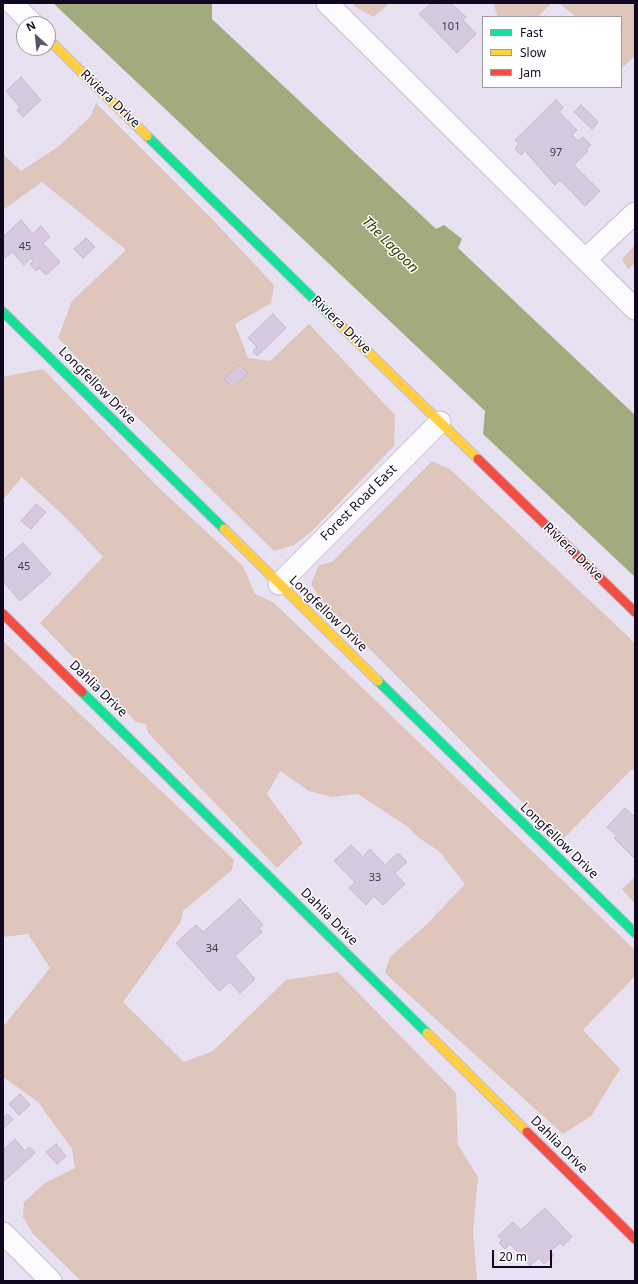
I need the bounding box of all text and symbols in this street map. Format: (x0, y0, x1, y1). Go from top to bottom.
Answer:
north arrow (16, 16, 56, 56)
legend (482, 16, 622, 88)
text: N (23, 17, 38, 34)
house number: 101 (442, 20, 460, 34)
text: Fast (520, 24, 543, 41)
text: Slow (520, 44, 546, 61)
text: Jam (520, 64, 541, 81)
street label: Riviera Drive (77, 67, 143, 131)
house number: 97 (550, 146, 562, 160)
water label: The Lagoon (358, 213, 422, 277)
house number: 45 (19, 240, 31, 254)
street label: Riviera Drive (308, 293, 374, 357)
street label: Longfellow Drive (55, 344, 139, 428)
street label: Forest Road East (318, 462, 400, 544)
street label: Riviera Drive (540, 520, 606, 584)
house number: 45 (18, 560, 30, 574)
street label: Longfellow Drive (286, 573, 370, 655)
street label: Dahlia Drive (66, 658, 130, 720)
street label: Longfellow Drive (517, 800, 601, 882)
house number: 33 (369, 871, 381, 885)
street label: Dahlia Drive (297, 885, 361, 949)
house number: 34 (206, 942, 218, 956)
street label: Dahlia Drive (527, 1113, 591, 1177)
scale bar (494, 1242, 554, 1268)
text: 20 m (499, 1248, 527, 1265)

